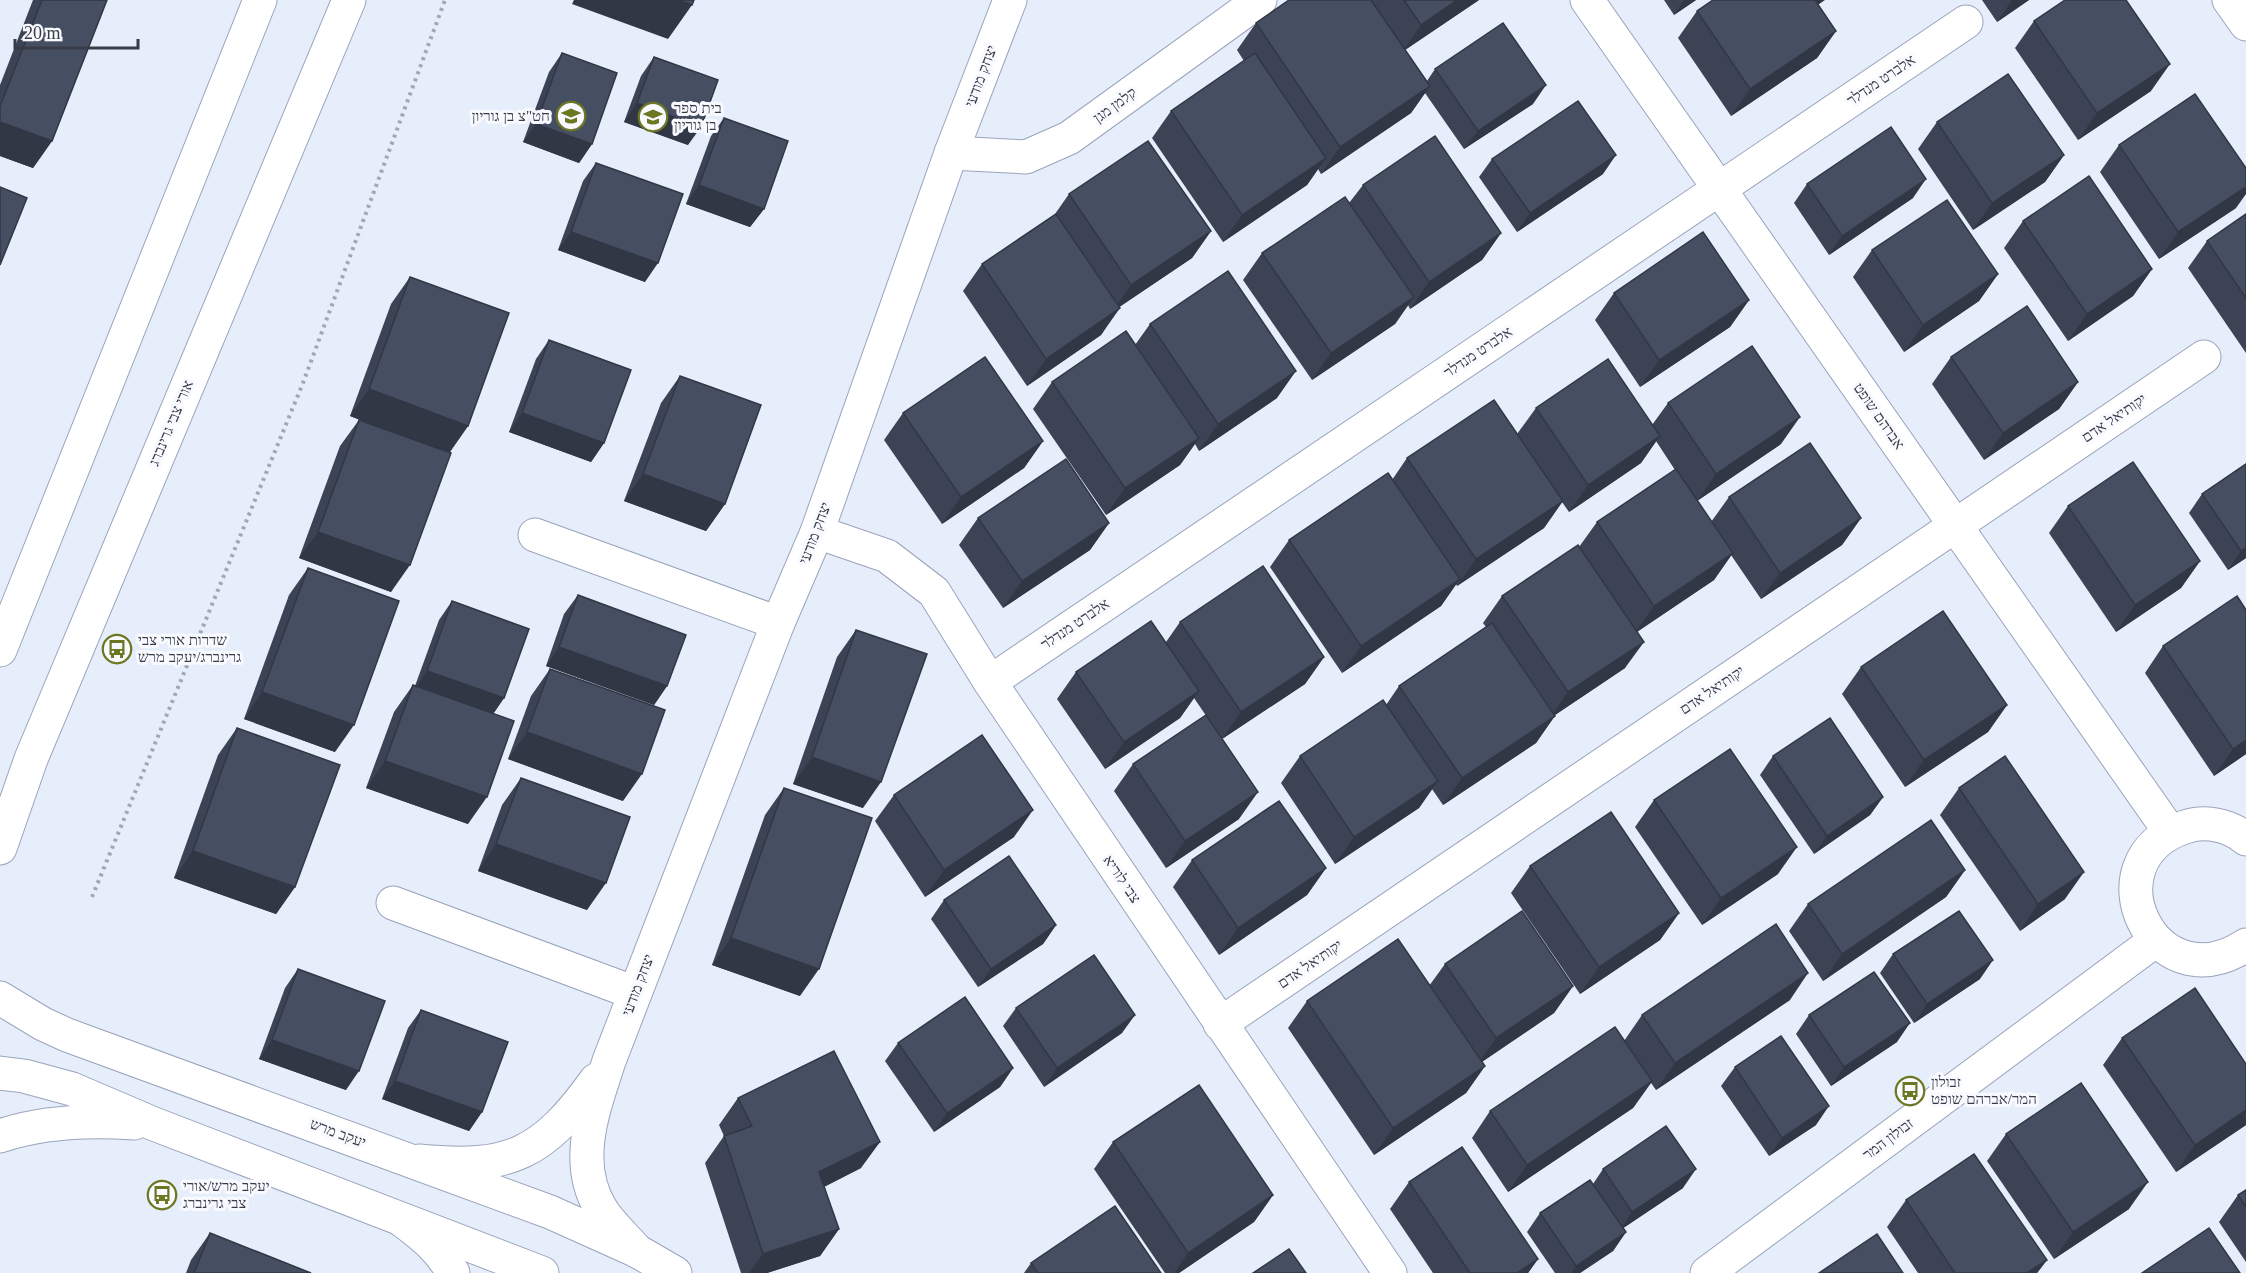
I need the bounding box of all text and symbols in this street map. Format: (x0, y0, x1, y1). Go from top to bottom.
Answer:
scale bar (15, 12, 138, 50)
text: 20 m (24, 23, 61, 43)
street label: יצחק מודעי (962, 43, 1000, 109)
street label: אלברט מנדלר (1844, 51, 1918, 109)
street label: קלמן מגן (1090, 84, 1140, 126)
school or university icon: חט"צ בן גוריון (555, 100, 587, 132)
place label: בית ספר בן גוריון (674, 100, 722, 133)
school or university icon: בית ספר בן גוריון (637, 101, 669, 133)
place label: חט"צ בן גוריון (472, 108, 550, 124)
street label: אלברט מנדלר (1441, 323, 1515, 381)
street label: אורי צבי גרינברג (146, 378, 196, 468)
street label: אברהם שופט (1850, 380, 1908, 452)
street label: יקותיאל אדם (2079, 391, 2149, 445)
street label: יצחק מודעי (796, 500, 834, 566)
street label: אלברט מנדלר (1038, 595, 1112, 653)
place label: שדרות אורי צבי גרינברג/יעקב מרש (138, 632, 241, 665)
bus stop icon: שדרות אורי צבי גרינברג/יעקב מרש (101, 633, 133, 665)
street label: יקותיאל אדם (1677, 663, 1747, 717)
street label: צבי לוריא (1100, 852, 1144, 906)
street label: יקותיאל אדם (1275, 937, 1345, 991)
street label: יצחק מודעי (619, 952, 657, 1018)
place label: זבולון המר/אברהם שופט (1931, 1074, 2037, 1107)
bus stop icon: זבולון המר/אברהם שופט (1894, 1075, 1926, 1107)
street label: זבולון המר (1860, 1115, 1916, 1163)
street label: יעקב מרש (308, 1116, 368, 1151)
place label: יעקב מרש/אורי צבי גרינברג (183, 1178, 270, 1211)
bus stop icon: יעקב מרש/אורי צבי גרינברג (146, 1179, 178, 1211)

